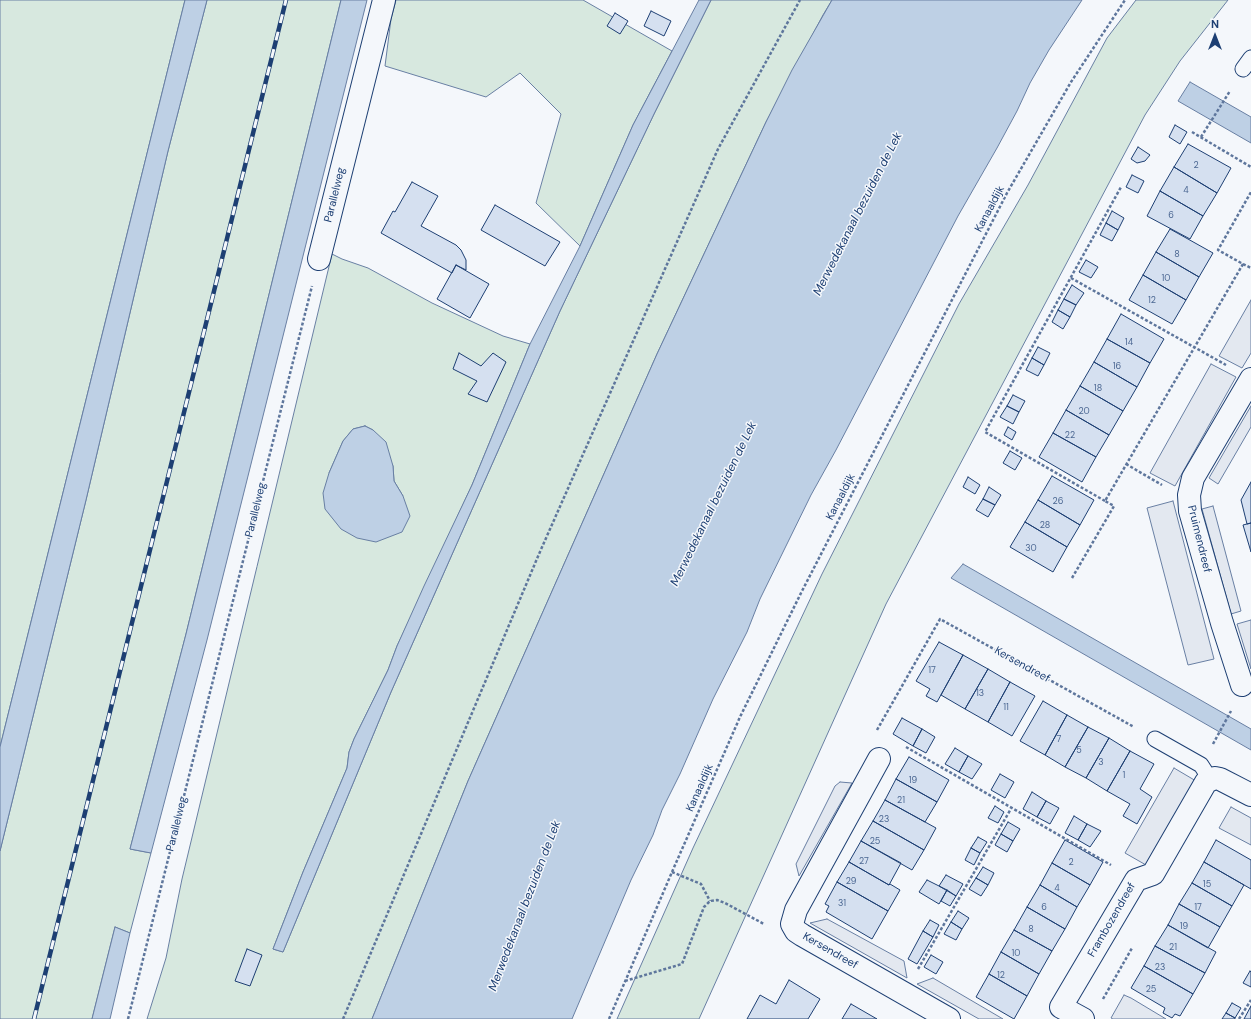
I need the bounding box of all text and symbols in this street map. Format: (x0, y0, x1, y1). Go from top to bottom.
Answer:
north arrow (1195, 16, 1235, 56)
text: N (1211, 17, 1219, 31)
water label: Merwedekanaal bezuiden de Lek (810, 130, 906, 298)
house number: 2 (1193, 161, 1199, 171)
street label: Parallelweg (322, 166, 348, 224)
street label: Kanaaldijk (972, 184, 1008, 234)
house number: 4 (1183, 186, 1189, 196)
house number: 6 (1168, 211, 1174, 221)
house number: 8 (1174, 250, 1180, 260)
house number: 10 (1162, 274, 1170, 284)
house number: 12 (1148, 296, 1156, 306)
house number: 14 (1125, 338, 1133, 348)
house number: 16 (1113, 362, 1121, 372)
house number: 18 (1094, 384, 1102, 394)
house number: 20 (1078, 407, 1090, 417)
water label: Merwedekanaal bezuiden de Lek (668, 419, 760, 589)
house number: 22 (1065, 431, 1075, 441)
street label: Kanaaldijk (824, 471, 858, 523)
street label: Parallelweg (243, 481, 269, 539)
house number: 26 (1053, 497, 1063, 507)
street label: Pruimendreef (1184, 504, 1214, 574)
house number: 28 (1040, 521, 1050, 531)
house number: 30 (1025, 544, 1037, 554)
street label: Kersendreef (992, 644, 1052, 686)
house number: 17 (928, 666, 936, 676)
house number: 13 (976, 689, 984, 699)
house number: 11 (1003, 703, 1009, 713)
house number: 7 (1057, 735, 1061, 745)
house number: 5 (1076, 746, 1082, 756)
house number: 3 (1098, 758, 1104, 768)
street label: Kanaaldijk (684, 762, 716, 814)
house number: 1 (1123, 771, 1125, 781)
house number: 19 (909, 776, 917, 786)
street label: Parallelweg (164, 795, 190, 853)
house number: 21 (897, 796, 905, 806)
house number: 23 (879, 815, 889, 825)
water label: Merwedekanaal bezuiden de Lek (486, 819, 564, 993)
house number: 25 (870, 837, 880, 847)
house number: 27 (859, 857, 869, 867)
house number: 2 (1068, 858, 1074, 868)
house number: 29 (846, 877, 856, 887)
street label: Frambozendreef (1085, 880, 1139, 960)
house number: 15 (1203, 880, 1211, 890)
house number: 4 (1054, 884, 1060, 894)
house number: 31 (838, 899, 846, 909)
house number: 6 (1041, 903, 1047, 913)
house number: 17 (1194, 903, 1202, 913)
house number: 19 (1180, 922, 1188, 932)
house number: 8 (1028, 925, 1034, 935)
street label: Kersendreef (800, 930, 860, 972)
house number: 21 (1169, 943, 1177, 953)
house number: 10 (1012, 949, 1020, 959)
house number: 23 (1155, 963, 1165, 973)
house number: 12 (997, 971, 1005, 981)
house number: 25 (1146, 985, 1156, 995)

